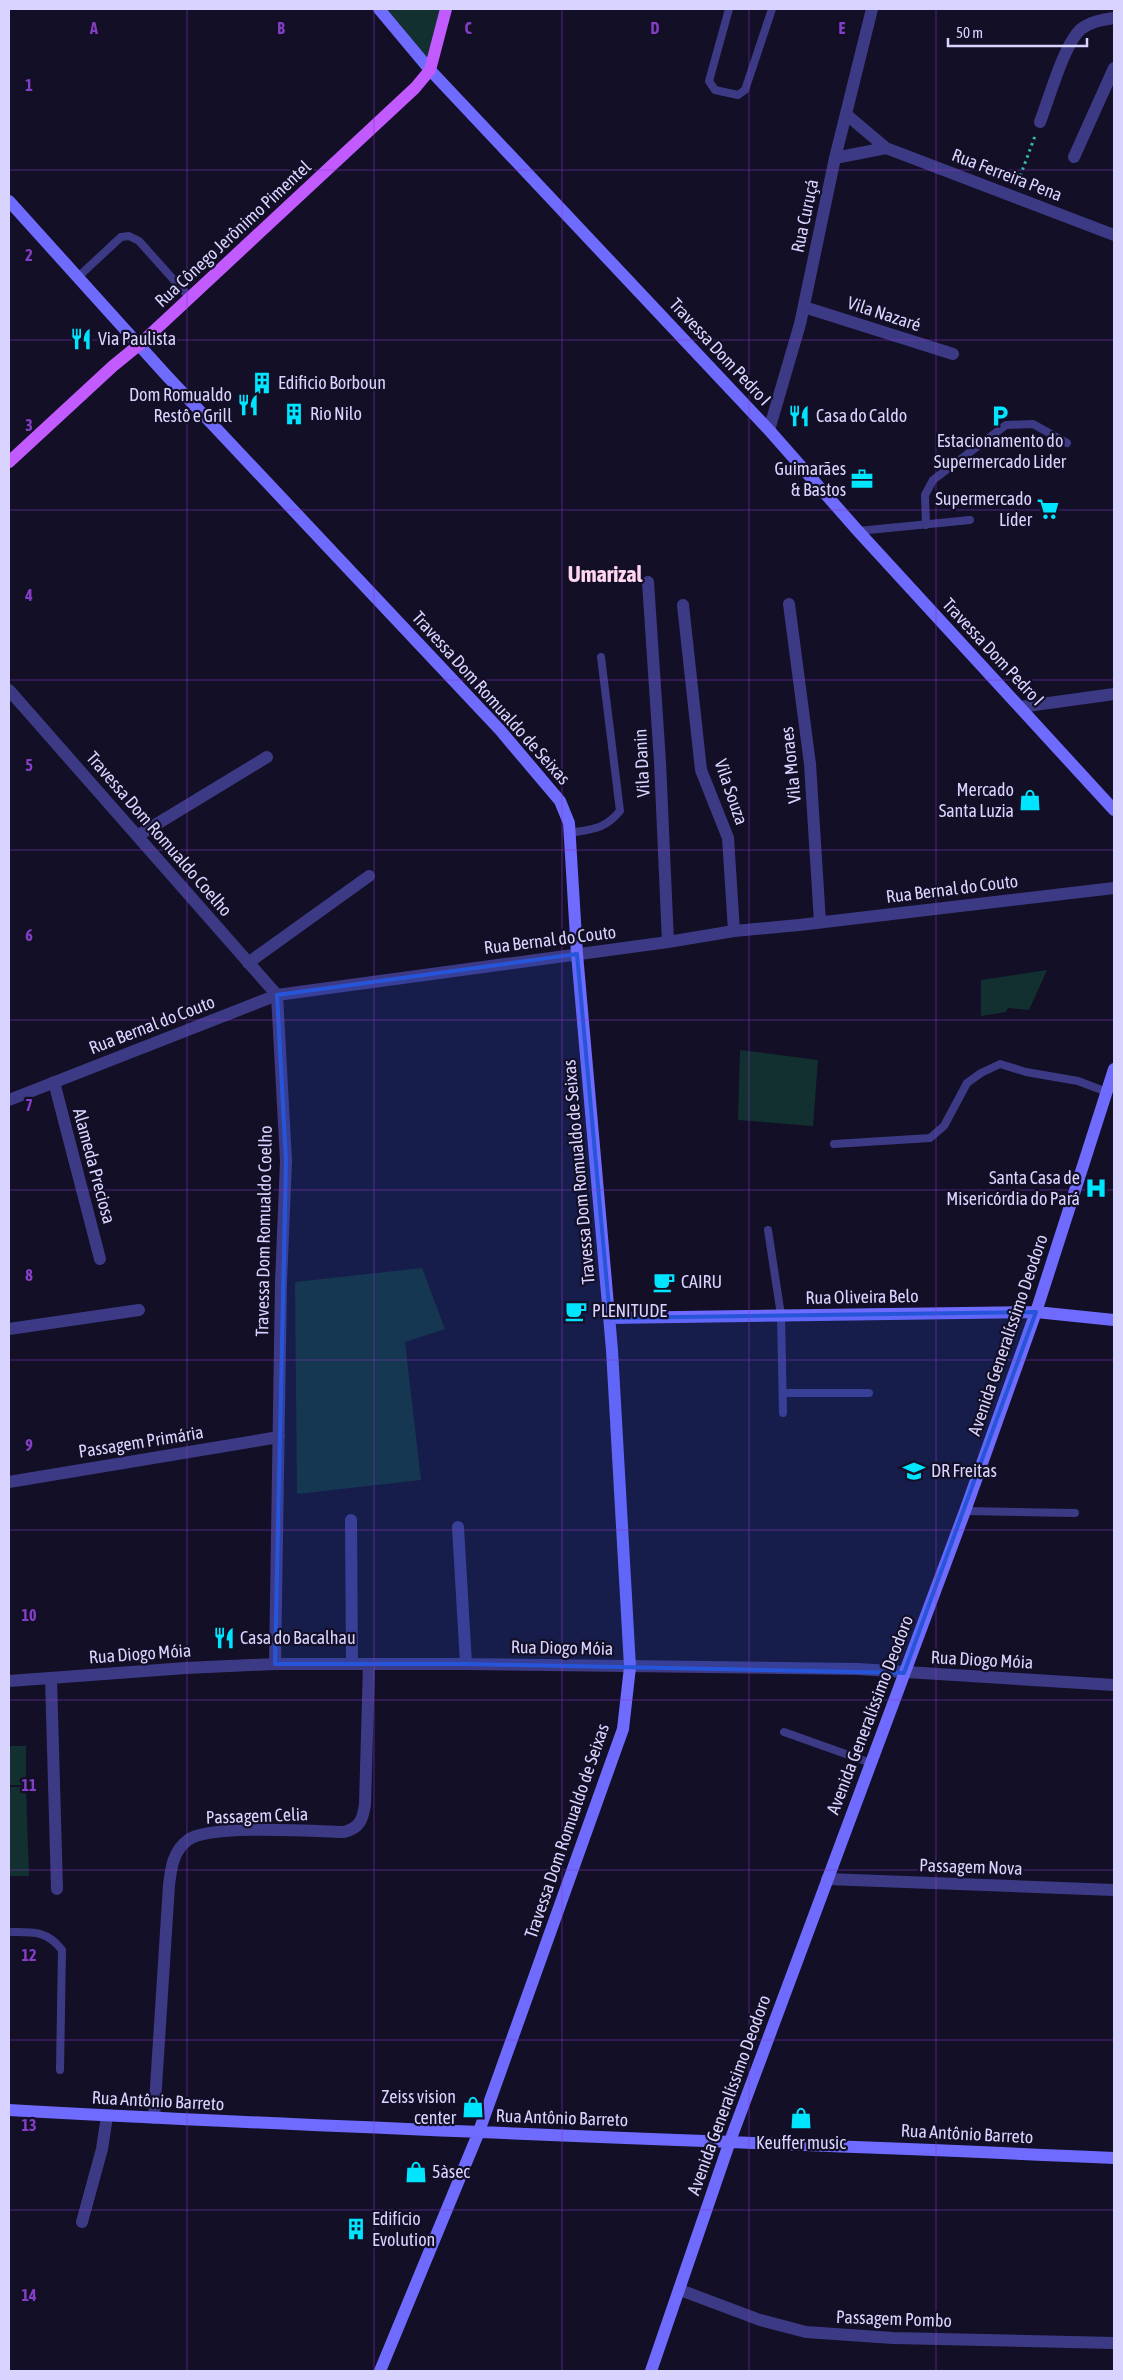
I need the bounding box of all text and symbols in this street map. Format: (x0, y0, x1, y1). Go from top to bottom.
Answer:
scale bar (948, 15, 1087, 47)
text: A (89, 19, 98, 37)
text: B (277, 19, 285, 37)
text: C (464, 19, 472, 37)
text: D (651, 19, 660, 37)
text: E (839, 19, 846, 37)
text: 50 m (956, 24, 983, 41)
text: 1 (25, 76, 33, 94)
street label: Rua Ferreira Pena (949, 144, 1065, 205)
street label: Rua Cônego Jerônimo Pimentel (150, 156, 315, 311)
street label: Rua Curuçá (787, 177, 823, 254)
text: 2 (25, 246, 33, 264)
street label: Vila Nazaré (845, 292, 923, 335)
street label: Travessa Dom Pedro I (665, 294, 775, 410)
restaurant icon: Via Paulista (68, 326, 94, 352)
place label: Via Paulista (98, 328, 176, 349)
building icon: Edificio Borboun (249, 370, 275, 396)
place label: Edificio Borboun (278, 372, 386, 393)
place label: Dom Romualdo Restô e Grill (129, 384, 232, 426)
restaurant icon: Dom Romualdo Restô e Grill (235, 392, 261, 418)
building icon: Rio Nilo (281, 401, 307, 427)
place label: Rio Nilo (310, 403, 362, 424)
restaurant icon: Casa do Caldo (786, 403, 812, 429)
parking icon: Estacionamento do Supermercado Lider (987, 403, 1013, 429)
place label: Casa do Caldo (816, 405, 907, 426)
text: 3 (25, 416, 33, 434)
place label: Estacionamento do Supermercado Lider (934, 430, 1067, 472)
place label: Guimarães & Bastos (774, 458, 846, 500)
office icon: Guimarães & Bastos (849, 466, 875, 492)
place label: Supermercado Líder (935, 488, 1033, 530)
supermarket icon: Supermercado Líder (1035, 496, 1061, 522)
district label: Umarizal (568, 561, 643, 587)
text: 4 (24, 586, 33, 604)
street label: Travessa Dom Pedro I (938, 594, 1048, 710)
street label: Travessa Dom Romualdo de Seixas (408, 607, 575, 789)
street label: Vila Moraes (776, 726, 805, 804)
street label: Vila Danin (629, 728, 654, 798)
street label: Travessa Dom Romualdo Coelho (82, 747, 237, 920)
text: 5 (25, 756, 33, 774)
street label: Vila Souza (710, 756, 752, 827)
place label: Mercado Santa Luzia (939, 779, 1014, 821)
shop icon: Mercado Santa Luzia (1017, 787, 1043, 813)
street label: Rua Bernal do Couto (885, 870, 1019, 907)
street label: Rua Bernal do Couto (483, 921, 617, 958)
text: 6 (25, 926, 33, 944)
street label: Rua Bernal do Couto (86, 991, 218, 1058)
street label: Travessa Dom Romualdo de Seixas (558, 1059, 599, 1285)
text: 7 (25, 1096, 33, 1114)
street label: Alameda Preciosa (69, 1106, 120, 1226)
street label: Travessa Dom Romualdo Coelho (251, 1125, 276, 1337)
place label: Santa Casa de Misericórdia do Pará (946, 1167, 1080, 1209)
hospital icon: Santa Casa de Misericórdia do Pará (1083, 1175, 1109, 1201)
street label: Avenida Generalíssimo Deodoro (963, 1231, 1052, 1438)
text: 8 (25, 1266, 33, 1284)
cafe icon: CAIRU (651, 1269, 677, 1295)
place label: CAIRU (681, 1271, 722, 1292)
street label: Rua Oliveira Belo (805, 1285, 919, 1308)
cafe icon: PLENITUDE (563, 1298, 589, 1324)
place label: PLENITUDE (592, 1300, 667, 1321)
street label: Passagem Primária (77, 1421, 205, 1462)
text: 9 (25, 1436, 33, 1454)
school or university icon: DR Freitas (901, 1458, 927, 1484)
place label: DR Freitas (931, 1460, 997, 1481)
text: 10 (21, 1606, 37, 1624)
street label: Avenida Generalíssimo Deodoro (822, 1612, 917, 1817)
restaurant icon: Casa do Bacalhau (211, 1625, 237, 1651)
place label: Casa do Bacalhau (240, 1627, 356, 1648)
street label: Rua Diogo Móia (511, 1636, 613, 1659)
street label: Rua Diogo Móia (88, 1639, 192, 1668)
street label: Rua Diogo Móia (930, 1646, 1034, 1673)
street label: Travessa Dom Romualdo de Seixas (520, 1721, 613, 1941)
text: 11 (21, 1776, 37, 1794)
street label: Passagem Celia (205, 1803, 309, 1828)
street label: Passagem Nova (919, 1854, 1023, 1879)
text: 12 (21, 1946, 37, 1964)
street label: Avenida Generalíssimo Deodoro (683, 1992, 775, 2198)
place label: Zeiss vision center (381, 2086, 457, 2128)
street label: Rua Antônio Barreto (91, 2087, 225, 2114)
shop icon: Zeiss vision center (460, 2094, 486, 2120)
street label: Rua Antônio Barreto (495, 2105, 629, 2130)
shop icon: Keuffer music (788, 2105, 814, 2131)
text: 13 (21, 2116, 37, 2134)
street label: Rua Antônio Barreto (900, 2120, 1034, 2147)
place label: Keuffer music (756, 2132, 846, 2153)
shop icon: 5àsec (403, 2159, 429, 2185)
place label: 5àsec (432, 2161, 470, 2182)
place label: Edifício Evolution (372, 2208, 435, 2250)
building icon: Edifício Evolution (343, 2216, 369, 2242)
text: 14 (21, 2286, 37, 2304)
street label: Passagem Pombo (836, 2306, 952, 2331)

